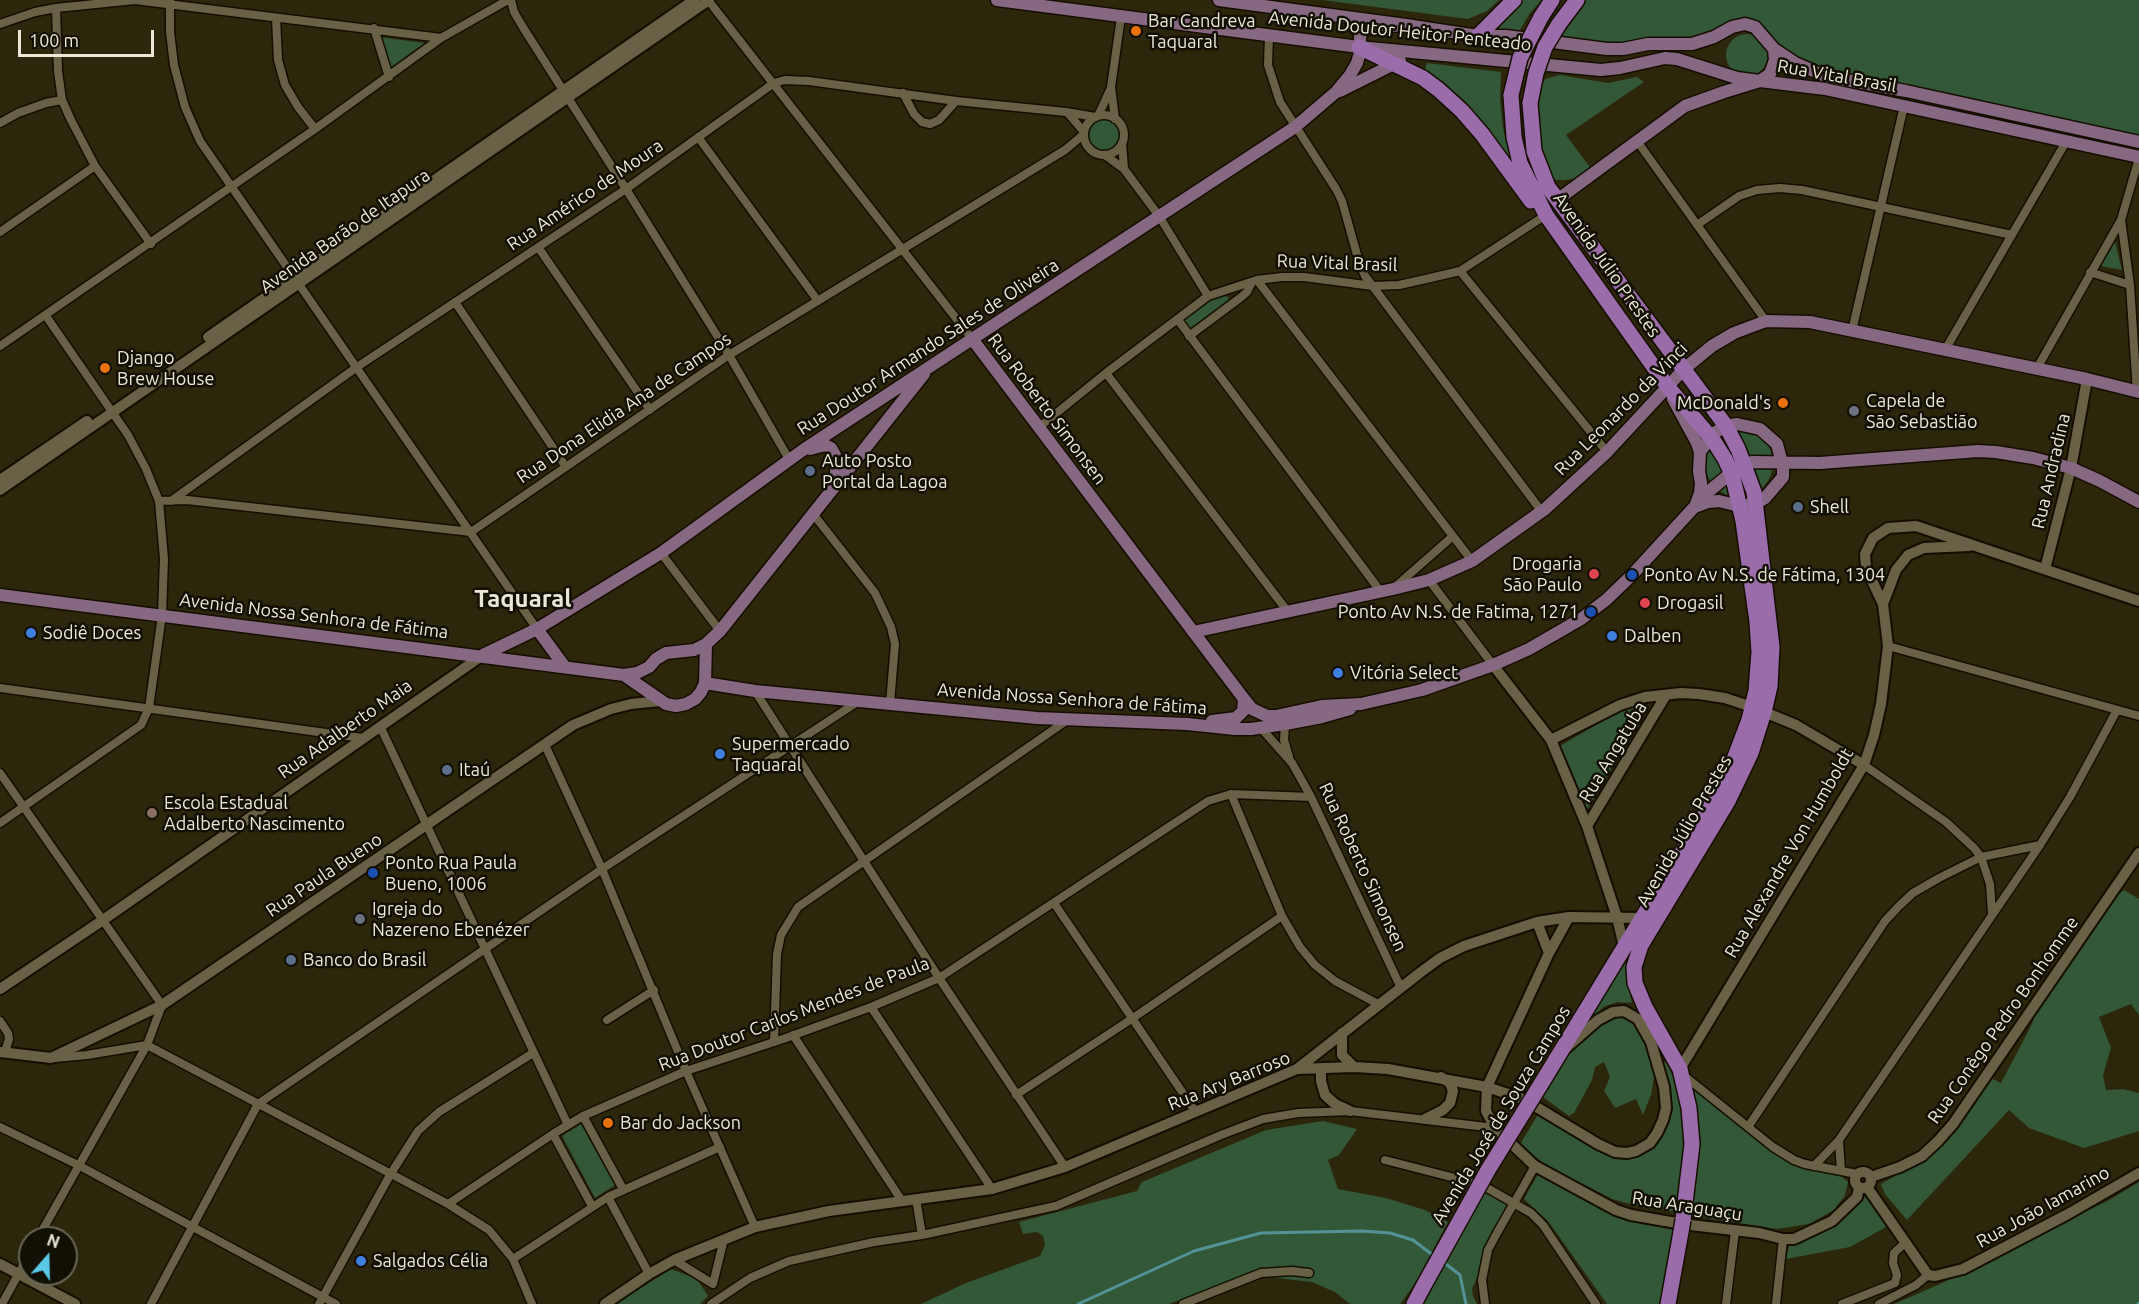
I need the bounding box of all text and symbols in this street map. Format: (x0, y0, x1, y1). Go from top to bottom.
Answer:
street label: Avenida Doutor Heitor Penteado (1268, 6, 1532, 56)
place label: Bar Candreva Taquaral (1148, 10, 1255, 52)
scale bar (21, 18, 158, 56)
marker: Bar Candreva Taquaral (1129, 24, 1143, 38)
text: 100 m (29, 30, 79, 50)
street label: Rua Vital Brasil (1776, 55, 1898, 97)
street label: Rua Américo de Moura (503, 135, 667, 255)
street label: Avenida Barão de Itapura (256, 164, 434, 298)
street label: Avenida Júlio Prestes (1549, 188, 1665, 342)
street label: Rua Vital Brasil (1276, 250, 1398, 276)
street label: Rua Doutor Armando Sales de Oliveira (793, 254, 1063, 440)
street label: Rua Dona Elidia Ana de Campos (513, 328, 735, 488)
street label: Rua Roberto Simonsen (983, 329, 1111, 489)
street label: Rua Leonardo da Vinci (1550, 338, 1692, 480)
place label: Django Brew House (117, 347, 214, 389)
marker: Django Brew House (98, 361, 112, 375)
place label: Capela de São Sebastião (1866, 390, 1978, 432)
place label: McDonald's (1677, 392, 1771, 414)
marker: McDonald's (1776, 396, 1790, 410)
marker: Capela de São Sebastião (1847, 404, 1861, 418)
street label: Rua Andradina (2027, 411, 2075, 531)
place label: Auto Posto Portal da Lagoa (822, 450, 948, 492)
marker: Auto Posto Portal da Lagoa (803, 464, 817, 478)
place label: Shell (1810, 496, 1849, 518)
marker: Shell (1791, 500, 1805, 514)
place label: Drogaria São Paulo (1503, 553, 1582, 596)
place label: Ponto Av N.S. de Fátima, 1304 (1644, 564, 1885, 586)
marker: Drogaria São Paulo (1587, 567, 1601, 581)
marker: Ponto Av N.S. de Fátima, 1304 (1625, 568, 1639, 582)
district label: Taquaral (474, 585, 572, 613)
street label: Avenida Nossa Senhora de Fátima (178, 589, 450, 643)
place label: Drogasil (1657, 592, 1724, 614)
marker: Drogasil (1638, 596, 1652, 610)
place label: Ponto Av N.S. de Fatima, 1271 (1338, 601, 1579, 623)
marker: Ponto Av N.S. de Fatima, 1271 (1584, 605, 1598, 619)
place label: Sodiê Doces (43, 622, 141, 644)
place label: Dalben (1624, 625, 1681, 647)
marker: Sodiê Doces (24, 626, 38, 640)
marker: Dalben (1605, 629, 1619, 643)
place label: Vitória Select (1350, 662, 1458, 684)
marker: Vitória Select (1331, 666, 1345, 680)
street label: Rua Adalberto Maia (274, 675, 416, 783)
street label: Avenida Nossa Senhora de Fátima (936, 679, 1208, 719)
street label: Rua Angatuba (1574, 698, 1652, 806)
place label: Supermercado Taquaral (732, 733, 850, 776)
street label: Rua Alexandre Von Humboldt (1720, 744, 1858, 962)
marker: Supermercado Taquaral (713, 747, 727, 761)
street label: Avenida Júlio Prestes (1632, 751, 1736, 911)
place label: Itaú (459, 759, 490, 781)
marker: Itaú (440, 763, 454, 777)
street label: Rua Roberto Simonsen (1314, 779, 1412, 955)
place label: Escola Estadual Adalberto Nascimento (164, 792, 345, 834)
marker: Escola Estadual Adalberto Nascimento (145, 806, 159, 820)
street label: Rua Paula Bueno (262, 828, 386, 922)
place label: Ponto Rua Paula Bueno, 1006 (385, 852, 517, 894)
marker: Ponto Rua Paula Bueno, 1006 (366, 866, 380, 880)
place label: Igreja do Nazereno Ebenézer (372, 898, 529, 940)
marker: Igreja do Nazereno Ebenézer (353, 912, 367, 926)
street label: Rua Conêgo Pedro Bonhomme (1923, 912, 2083, 1128)
place label: Banco do Brasil (303, 949, 426, 971)
street label: Rua Doutor Carlos Mendes de Paula (656, 952, 932, 1076)
marker: Banco do Brasil (284, 953, 298, 967)
street label: Avenida José de Souza Campos (1427, 1002, 1575, 1228)
street label: Rua Ary Barroso (1165, 1047, 1293, 1115)
place label: Bar do Jackson (620, 1112, 741, 1134)
marker: Bar do Jackson (601, 1116, 615, 1130)
street label: Rua João Iamarino (1973, 1161, 2113, 1253)
street label: Rua Araguaçu (1630, 1187, 1744, 1225)
north arrow (18, 1226, 78, 1286)
text: N (45, 1230, 62, 1251)
place label: Salgados Célia (373, 1250, 488, 1272)
marker: Salgados Célia (354, 1254, 368, 1268)

